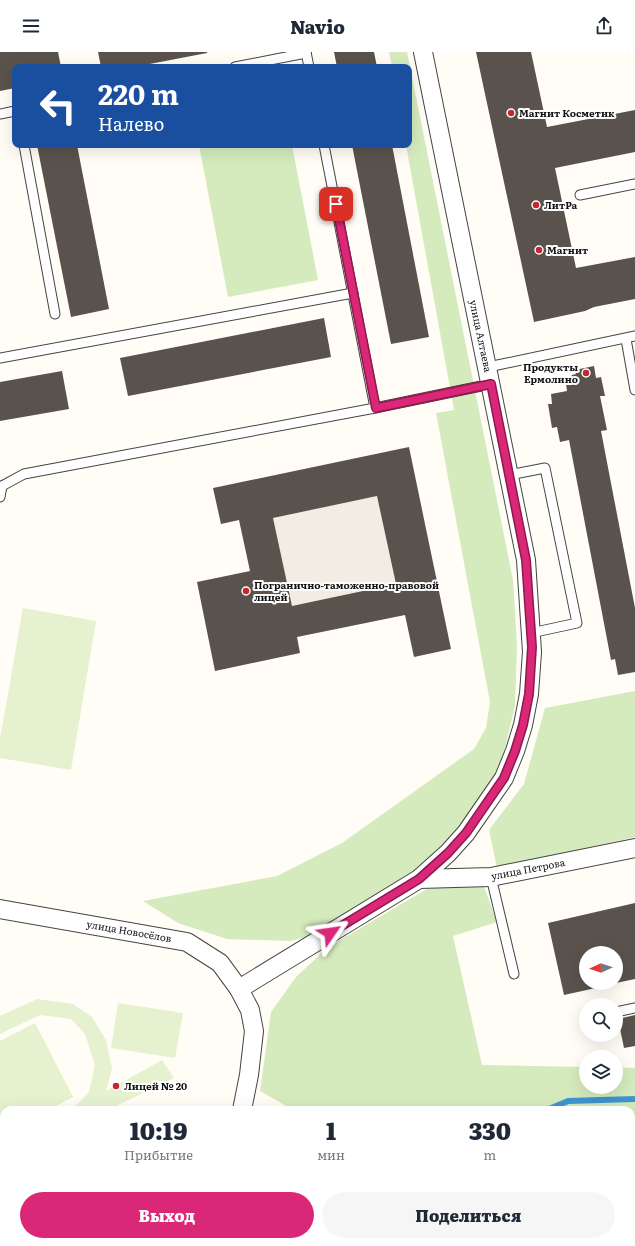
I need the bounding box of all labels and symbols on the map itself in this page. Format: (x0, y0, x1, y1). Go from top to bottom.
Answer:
place label: Магнит Косметик (519, 105, 615, 120)
marker: Магнит Косметик (506, 108, 516, 118)
pin (319, 187, 353, 221)
place label: ЛитРа (544, 197, 577, 212)
marker: ЛитРа (531, 200, 541, 210)
place label: Магнит (547, 242, 588, 257)
marker: Магнит (534, 245, 544, 255)
street label: улица Алтаева (467, 298, 497, 374)
place label: Продукты Ермолино (523, 359, 578, 386)
marker: Продукты Ермолино (581, 368, 591, 378)
place label: Погранично-таможенно-правовой лицей (254, 577, 439, 604)
marker: Погранично-таможенно-правовой лицей (241, 586, 251, 596)
street label: улица Петрова (490, 854, 567, 883)
position arrow (309, 912, 351, 954)
street label: улица Новосёлов (85, 916, 173, 945)
north arrow (579, 946, 623, 990)
place label: Лицей № 20 (124, 1078, 187, 1093)
marker: Лицей № 20 (111, 1081, 121, 1091)

